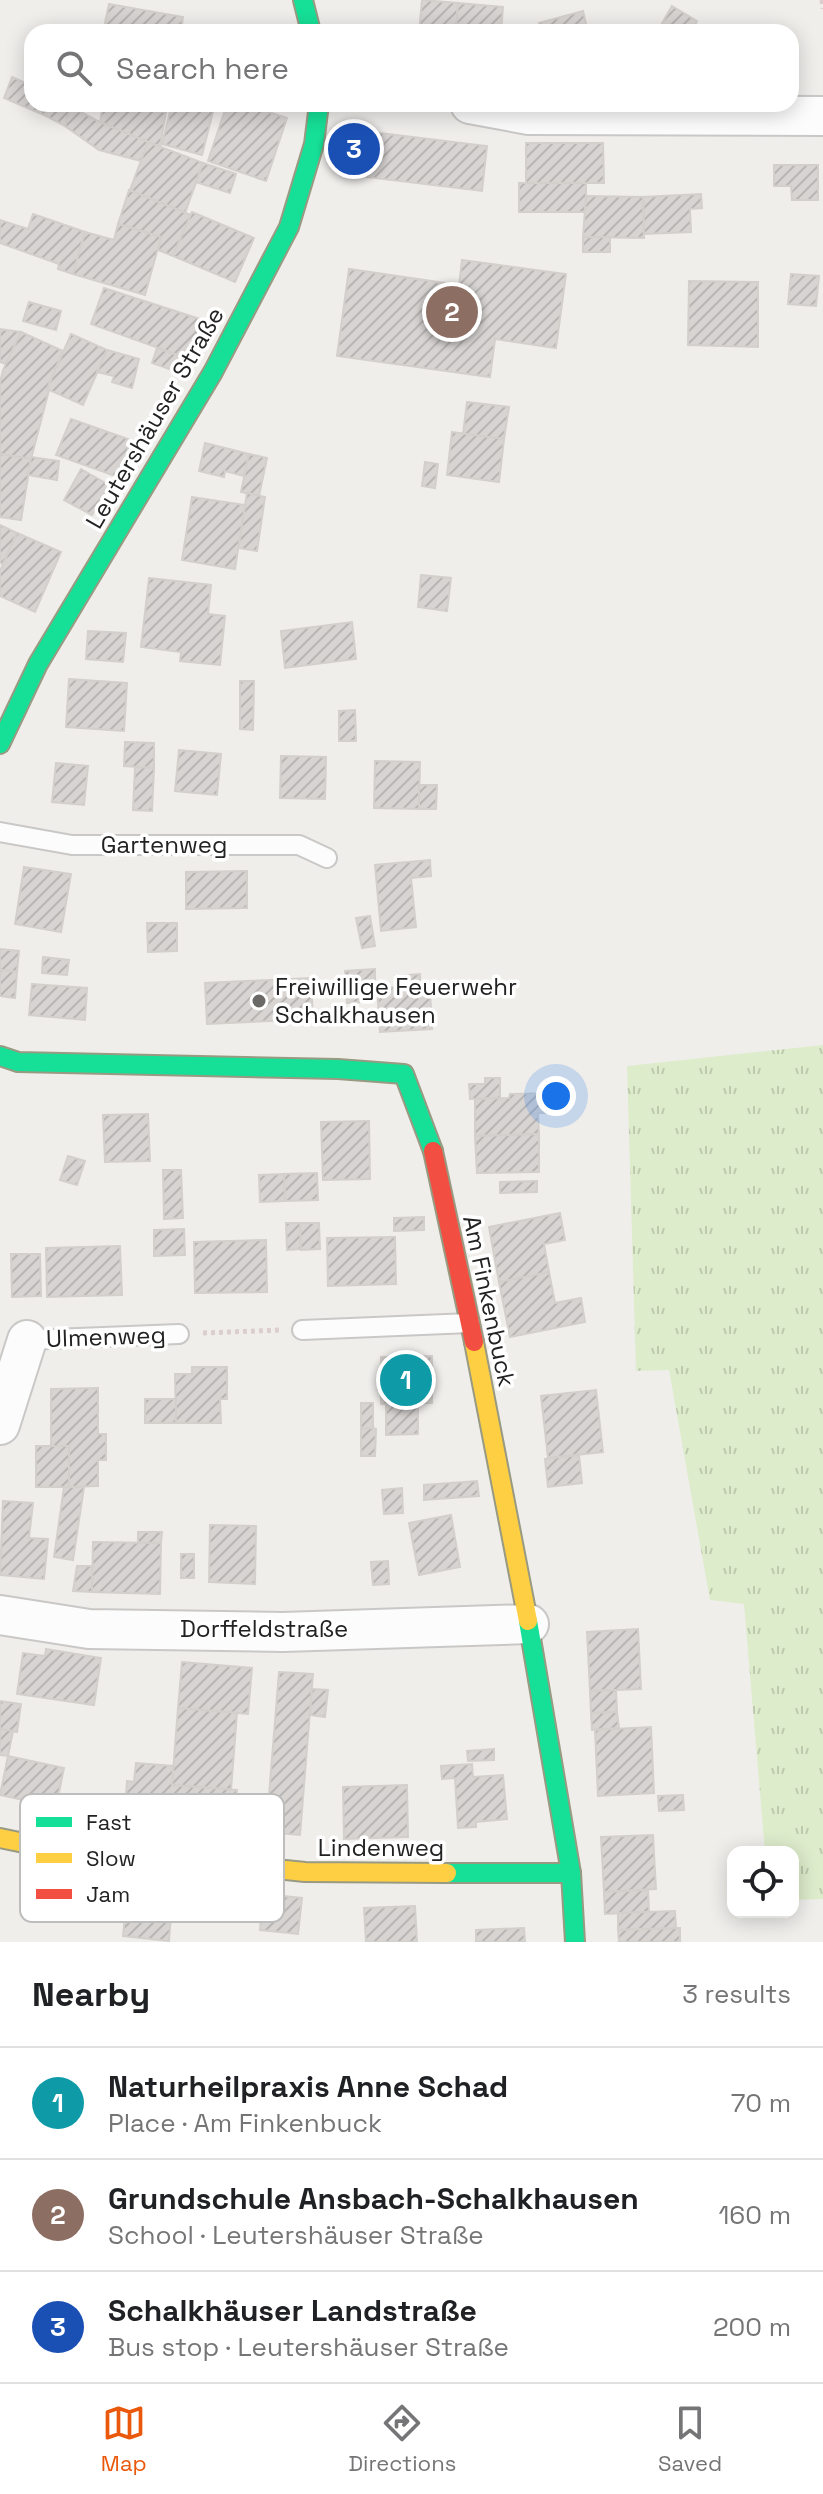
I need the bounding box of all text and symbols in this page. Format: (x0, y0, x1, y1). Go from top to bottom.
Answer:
search box (24, 24, 799, 112)
icon: search (52, 46, 96, 90)
text: Search here (116, 49, 289, 88)
pin: 3 (328, 119, 380, 179)
pin: 2 (426, 282, 478, 342)
street label: Leutershäuser Straße (78, 301, 231, 534)
street label: Gartenweg (101, 829, 227, 860)
place label: Freiwillige Feuerwehr Schalkhausen (275, 971, 517, 1030)
marker: Freiwillige Feuerwehr Schalkhausen (250, 992, 268, 1010)
your location (536, 1076, 576, 1116)
street label: Am Finkenbuck (456, 1213, 523, 1389)
street label: Ulmenweg (46, 1319, 166, 1354)
pin: 1 (380, 1350, 432, 1410)
street label: Dorffeldstraße (180, 1613, 348, 1644)
legend (20, 1794, 284, 1922)
text: Fast (86, 1808, 132, 1836)
street label: Lindenweg (318, 1832, 444, 1863)
text: Slow (86, 1844, 136, 1872)
map controls (727, 1846, 799, 1918)
button: locate (727, 1846, 799, 1918)
text: Jam (86, 1880, 130, 1908)
text: Nearby (32, 1973, 150, 2016)
text: 3 results (682, 1977, 791, 2011)
text: Naturheilpraxis Anne Schad (108, 2067, 508, 2106)
text: 1 (52, 2086, 64, 2120)
text: 70 m (731, 2086, 791, 2120)
text: Place · Am Finkenbuck (108, 2106, 382, 2140)
text: Grundschule Ansbach-Schalkhausen (108, 2179, 639, 2218)
text: 2 (50, 2198, 66, 2232)
text: 160 m (719, 2198, 791, 2232)
text: School · Leutershäuser Straße (108, 2218, 484, 2252)
text: Schalkhäuser Landstraße (108, 2291, 477, 2330)
text: 3 (50, 2310, 66, 2344)
text: 200 m (713, 2310, 791, 2344)
text: Bus stop · Leutershäuser Straße (108, 2330, 509, 2364)
tab: Map (101, 2401, 147, 2477)
tab: Directions (348, 2401, 456, 2477)
tab: Saved (658, 2401, 722, 2477)

